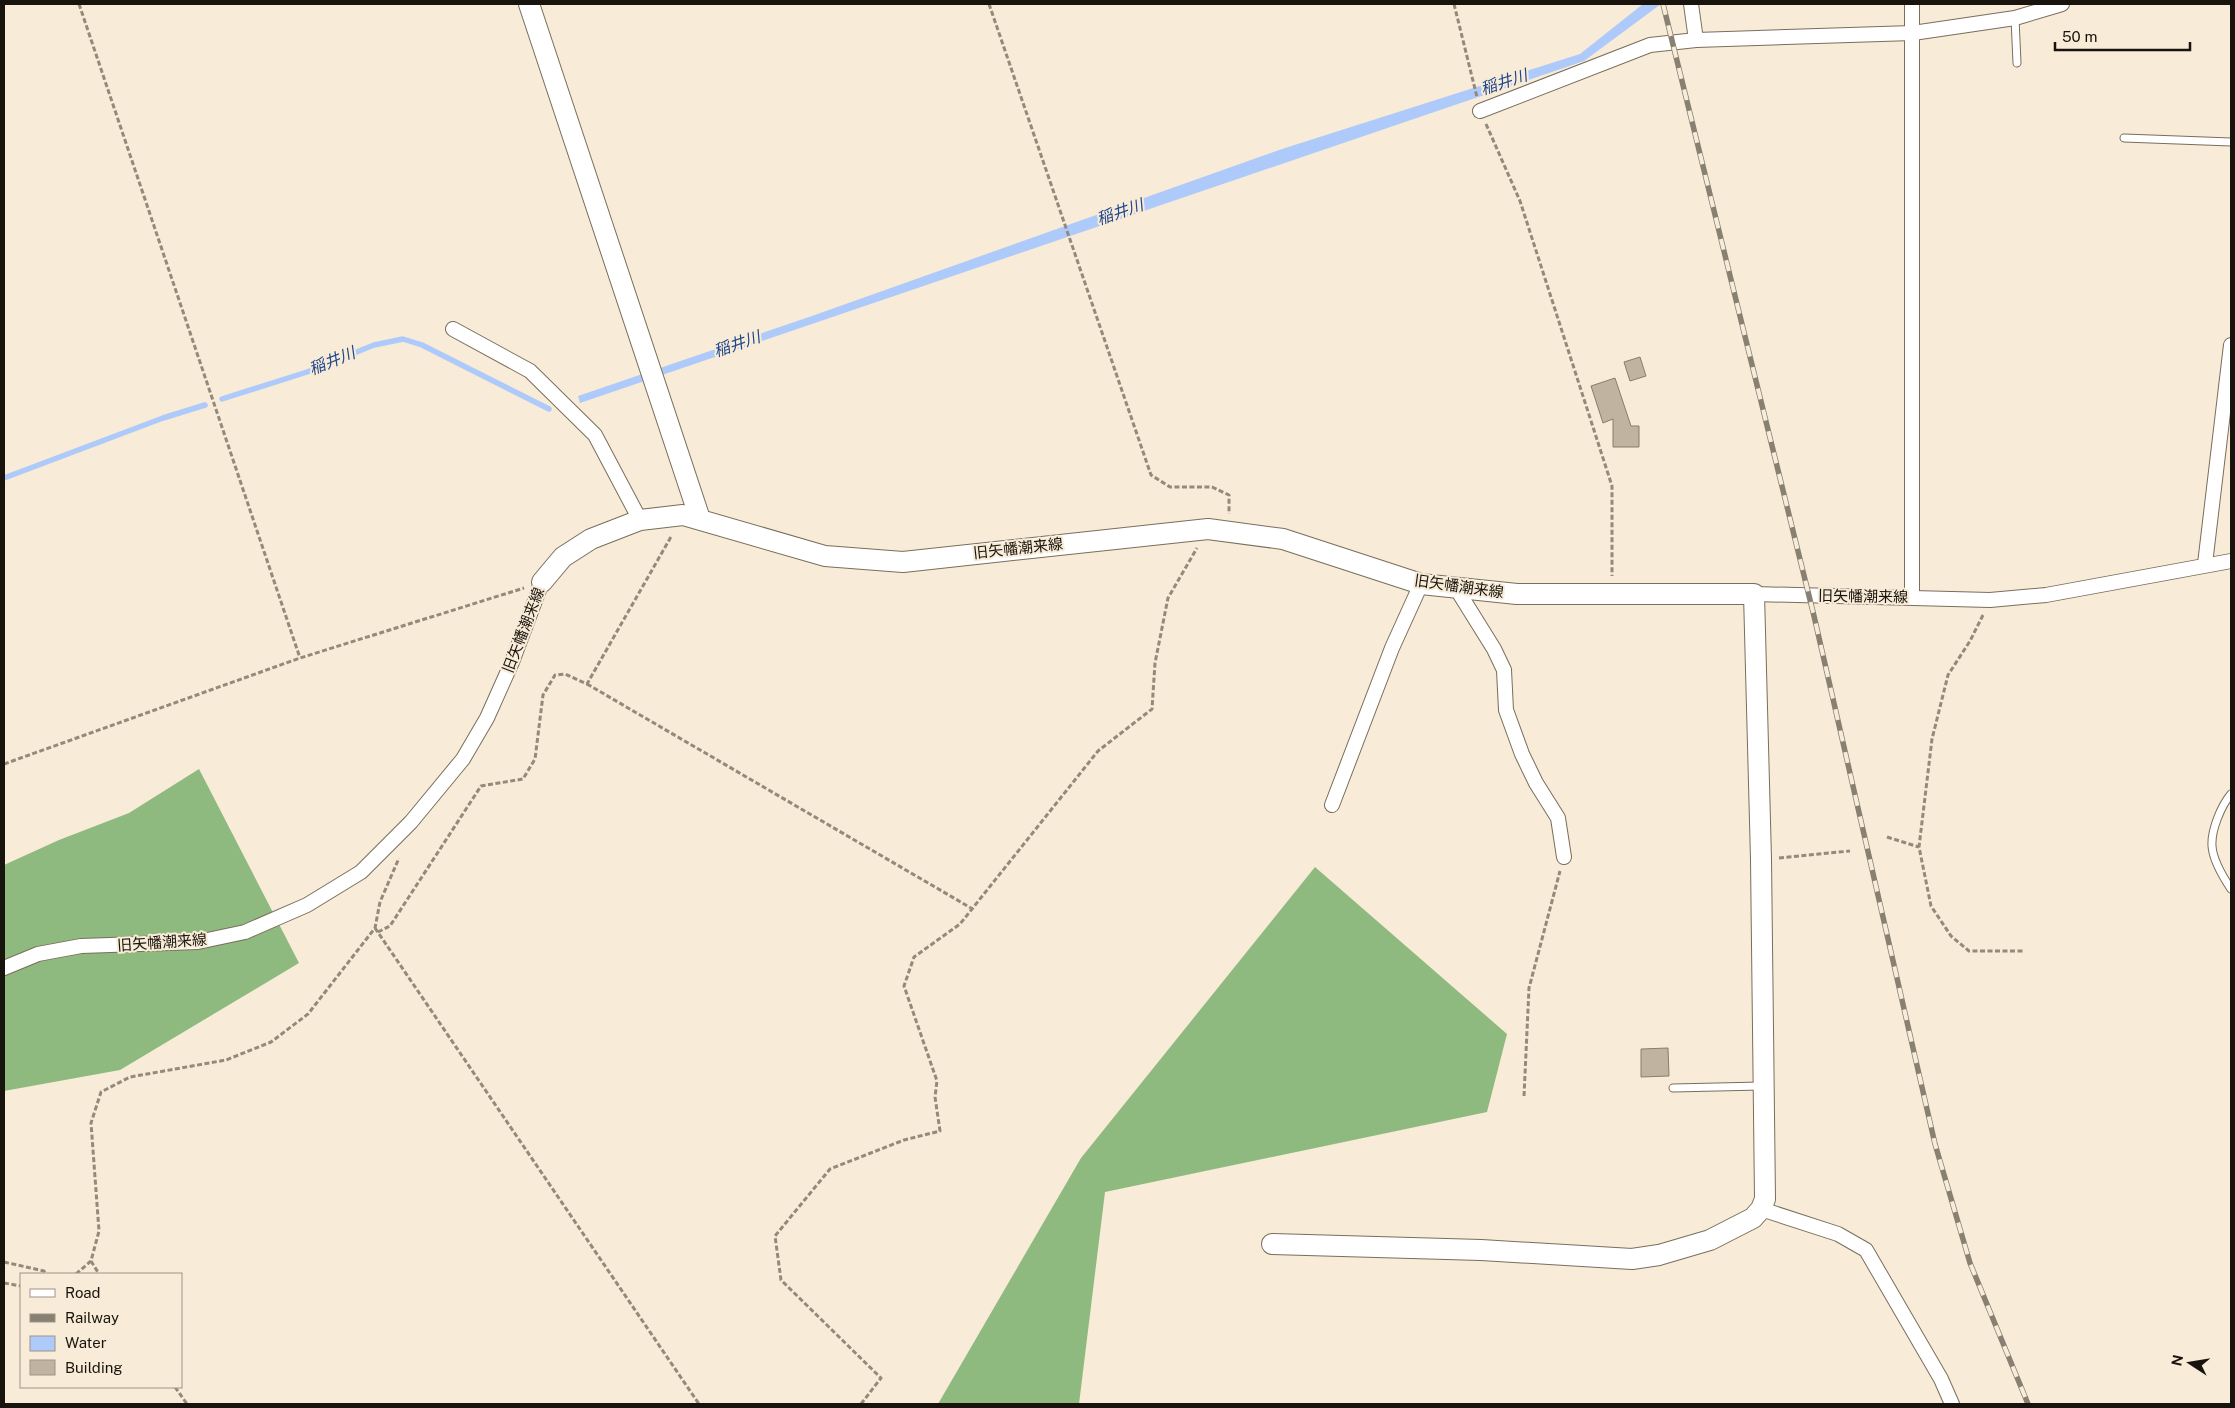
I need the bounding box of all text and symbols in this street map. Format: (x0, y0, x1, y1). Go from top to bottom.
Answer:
scale bar (2055, 20, 2190, 52)
text: 50 m (2062, 28, 2097, 45)
water label: 稲井川 (1478, 65, 1532, 98)
water label: 稲井川 (1094, 195, 1148, 229)
water label: 稲井川 (711, 327, 765, 361)
water label: 稲井川 (306, 342, 360, 379)
street label: 旧矢幡潮来線 (972, 535, 1064, 561)
street label: 旧矢幡潮来線 (1413, 571, 1505, 601)
street label: 旧矢幡潮来線 (499, 585, 547, 675)
street label: 旧矢幡潮来線 (1818, 587, 1908, 605)
street label: 旧矢幡潮来線 (117, 930, 207, 954)
legend (20, 1273, 182, 1388)
text: Road (65, 1284, 101, 1301)
text: Railway (65, 1309, 119, 1326)
text: Water (65, 1334, 107, 1351)
north arrow (2165, 1338, 2215, 1388)
text: N (2168, 1353, 2186, 1367)
text: Building (65, 1359, 123, 1376)

